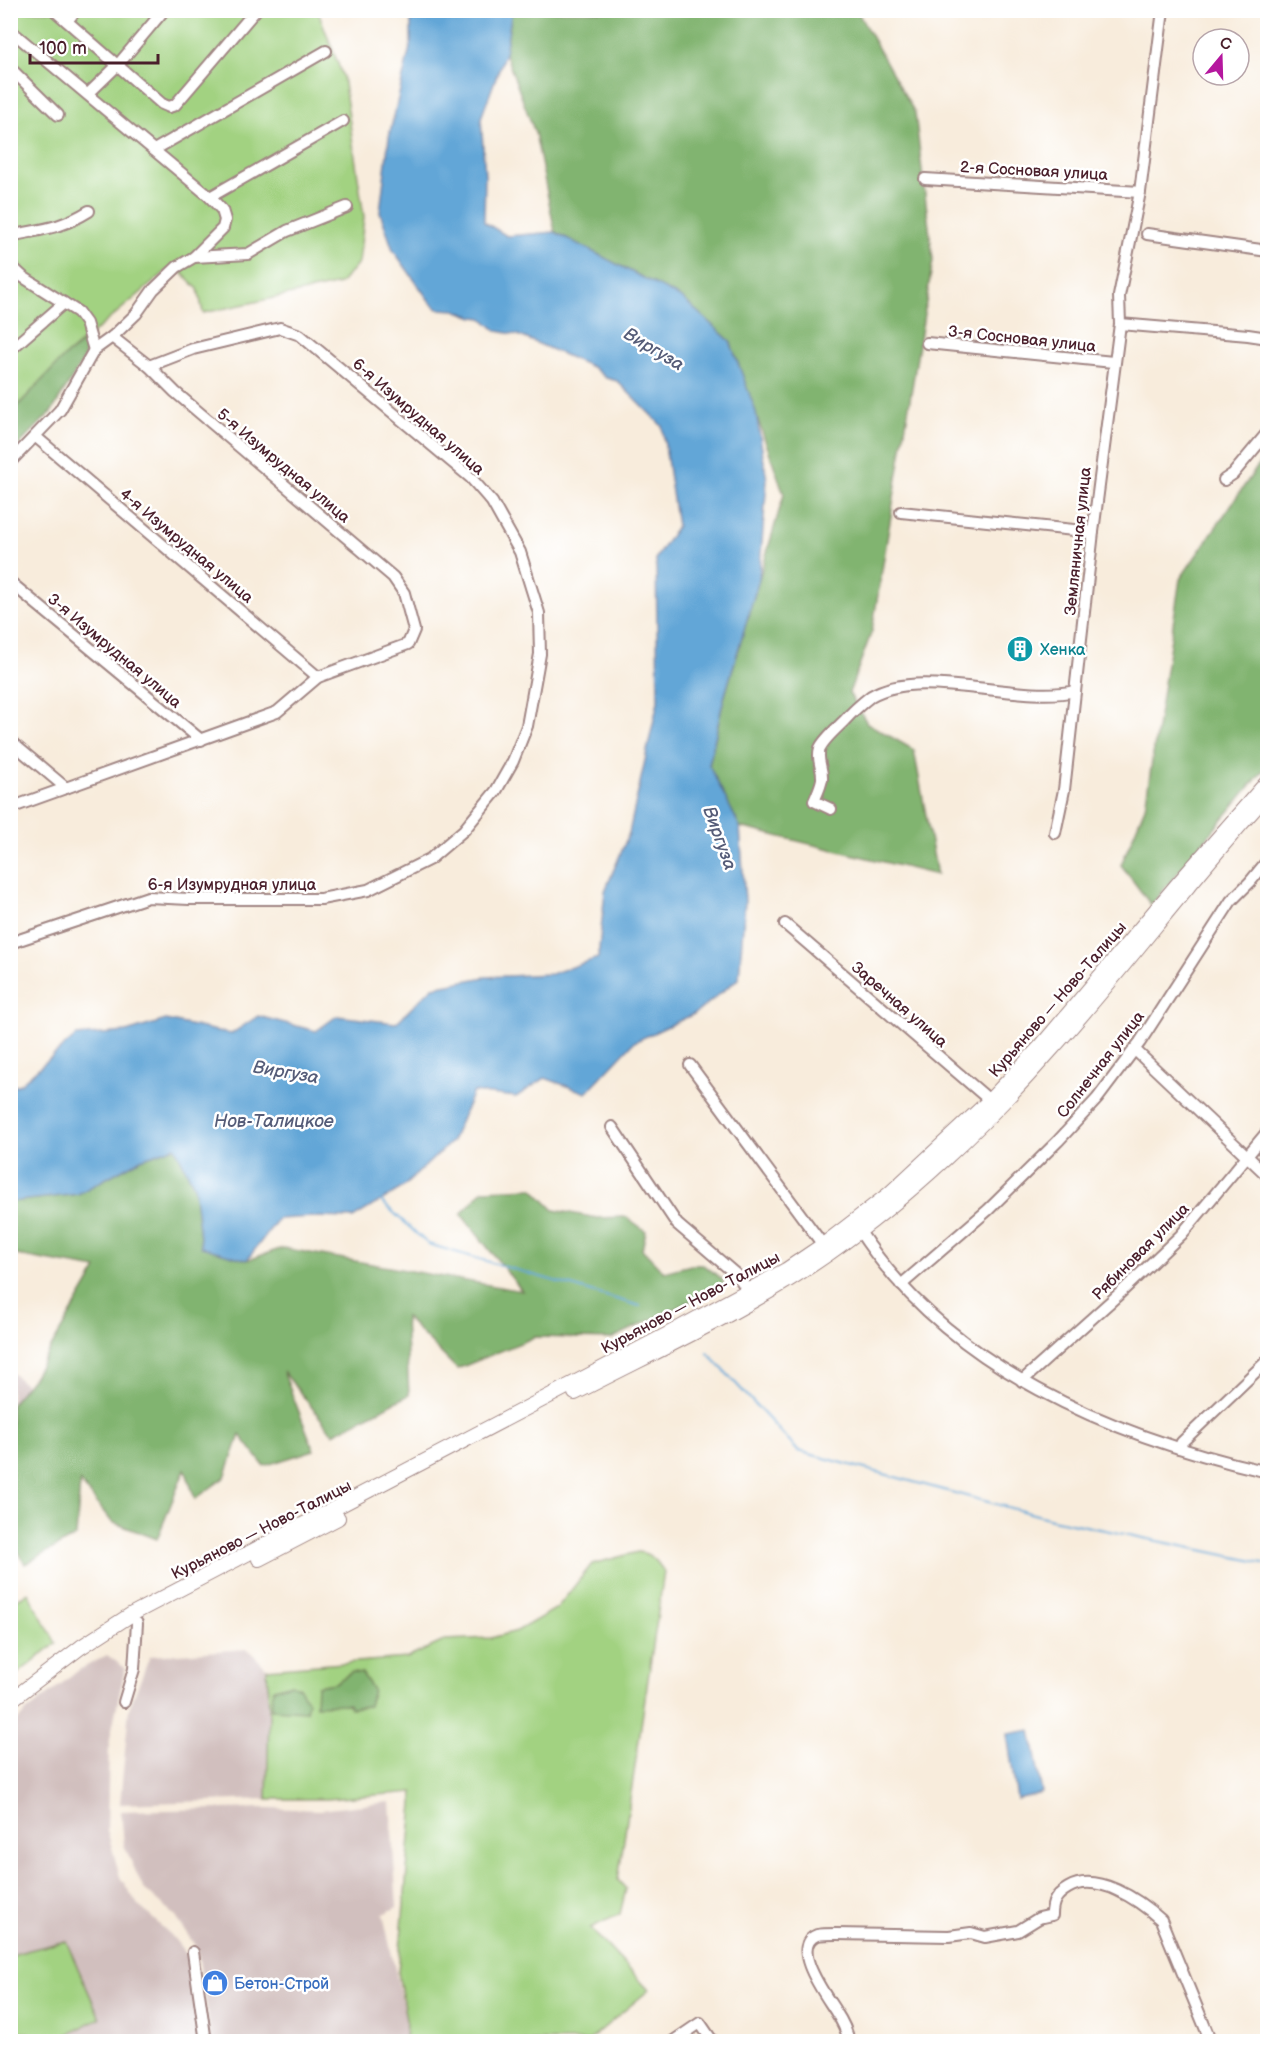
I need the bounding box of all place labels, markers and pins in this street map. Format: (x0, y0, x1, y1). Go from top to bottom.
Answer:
building icon: Хенка (1005, 634, 1035, 664)
place label: Хенка (1040, 641, 1086, 660)
shop icon: Бетон-Строй (200, 1968, 230, 1998)
place label: Бетон-Строй (234, 1975, 329, 1994)

